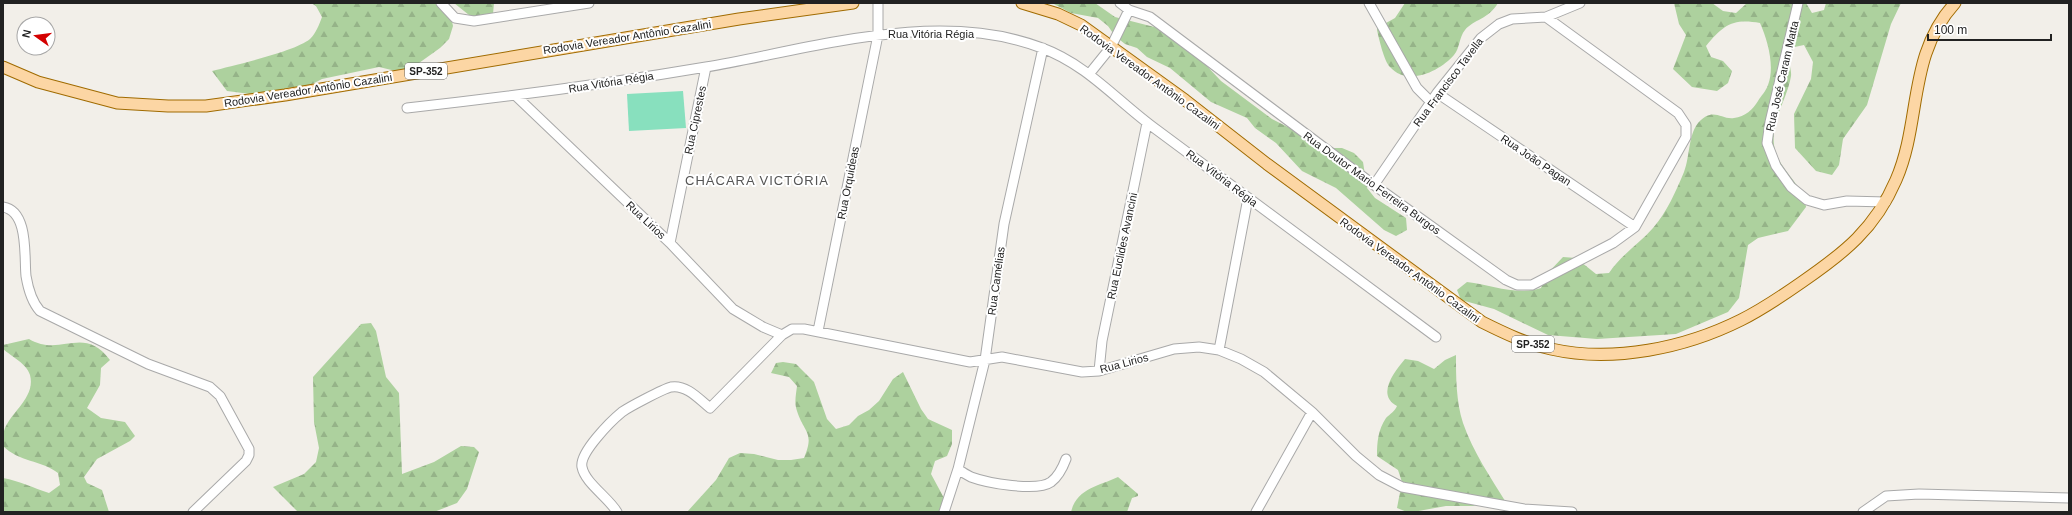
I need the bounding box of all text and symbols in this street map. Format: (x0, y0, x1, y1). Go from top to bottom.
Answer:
north arrow (16, 16, 56, 56)
scale bar (1928, 16, 2051, 42)
street label: Rodovia Vereador Antônio Cazalini (542, 18, 712, 56)
street label: Rua José Caram Matta (1763, 19, 1801, 132)
street label: Rodovia Vereador Antônio Cazalini (1078, 22, 1222, 132)
text: 100 m (1934, 23, 1967, 37)
text: N (20, 28, 33, 39)
street label: Rua Vitória Régia (888, 28, 975, 40)
street label: Rua Francisco Tavella (1411, 35, 1486, 129)
road number: SP-352 (405, 63, 447, 79)
street label: Rua Vitória Régia (568, 69, 655, 95)
street label: Rodovia Vereador Antônio Cazalini (223, 71, 393, 109)
street label: Rua Ciprestes (682, 84, 708, 155)
street label: Rua Doutor Mario Ferreira Burgos (1301, 129, 1443, 237)
street label: Rua João Pagan (1499, 132, 1573, 188)
street label: Rua Orquideas (835, 145, 861, 220)
street label: Rua Vitória Régia (1184, 147, 1261, 209)
district label: CHÁCARA VICTÓRIA (685, 173, 829, 188)
street label: Rua Euclides Avancini (1105, 192, 1139, 300)
street label: Rua Lirios (624, 199, 669, 242)
street label: Rodovia Vereador Antônio Cazalini (1338, 215, 1482, 325)
street label: Rua Camélias (985, 245, 1007, 316)
road number: SP-352 (1512, 336, 1554, 352)
street label: Rua Lirios (1099, 351, 1150, 375)

